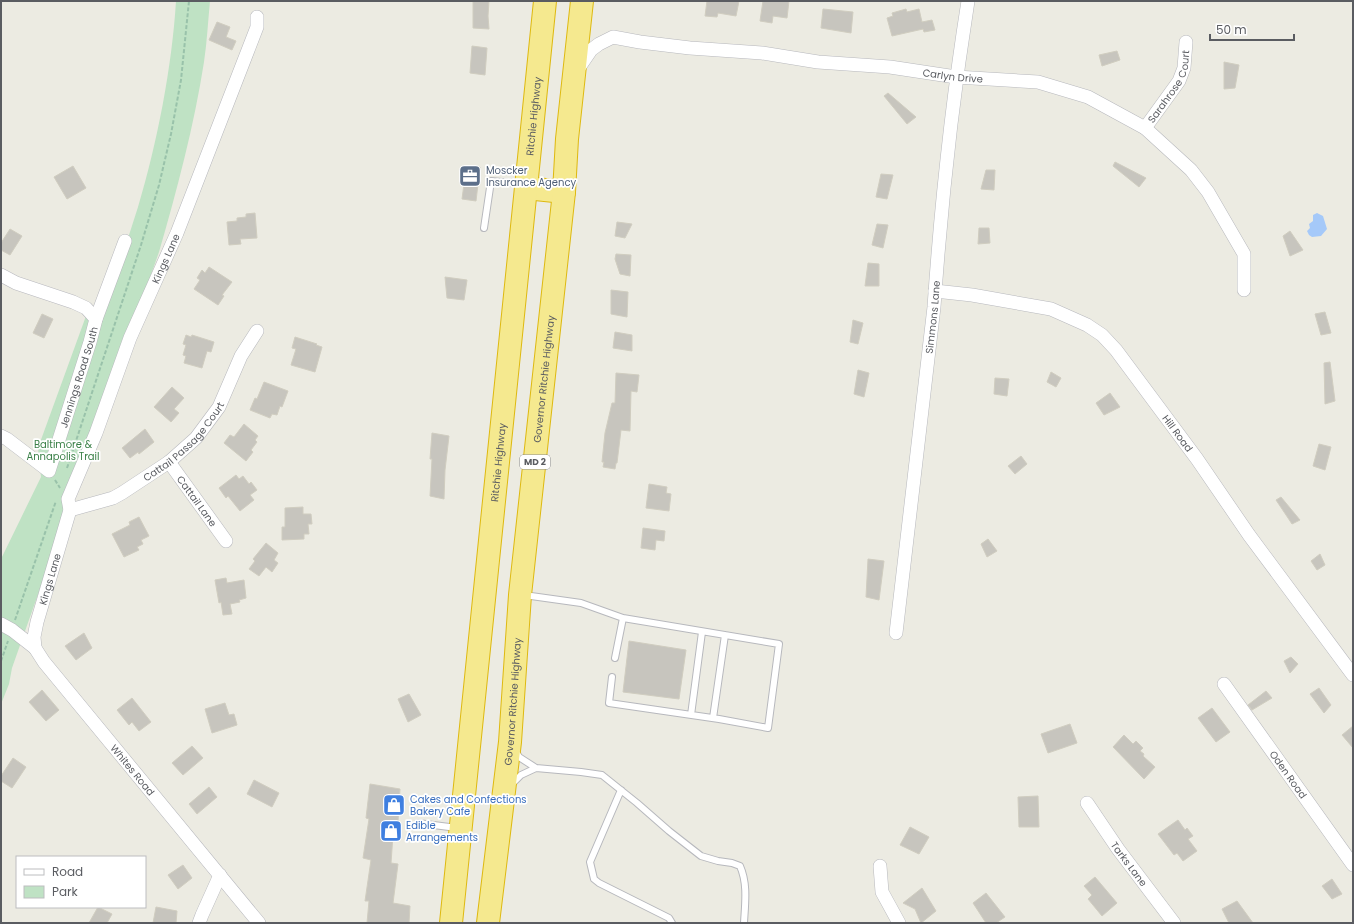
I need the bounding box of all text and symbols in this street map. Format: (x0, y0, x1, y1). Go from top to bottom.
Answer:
scale bar (1210, 16, 1294, 42)
text: 50 m (1216, 21, 1247, 38)
street label: Sarahrose Court (1144, 49, 1193, 126)
street label: Carlyn Drive (922, 65, 983, 86)
street label: Ritchie Highway (522, 76, 545, 156)
office icon: Moscker Insurance Agency (457, 163, 483, 189)
place label: Moscker Insurance Agency (486, 163, 576, 190)
street label: Kings Lane (148, 231, 183, 286)
street label: Simmons Lane (921, 280, 943, 354)
street label: Governor Ritchie Highway (529, 314, 558, 443)
street label: Jennings Road South (56, 325, 101, 430)
street label: Cattail Passage Court (140, 399, 228, 485)
street label: Hill Road (1159, 411, 1197, 455)
street label: Ritchie Highway (486, 422, 509, 503)
park label: Baltimore & Annapolis Trail (26, 437, 100, 464)
road number: MD 2 (520, 455, 550, 469)
street label: Cattail Lane (173, 472, 221, 530)
street label: Kings Lane (35, 552, 64, 607)
street label: Governor Ritchie Highway (500, 637, 525, 766)
street label: Whites Road (107, 741, 158, 799)
street label: Oden Road (1266, 747, 1311, 802)
shop icon: Cakes and Confections Bakery Cafe (381, 792, 407, 818)
place label: Cakes and Confections Bakery Cafe (410, 792, 527, 819)
shop icon: Edible Arrangements (378, 818, 404, 844)
place label: Edible Arrangements (406, 818, 478, 845)
street label: Tarks Lane (1107, 838, 1151, 889)
legend (16, 856, 146, 908)
text: Road (52, 863, 83, 880)
text: Park (52, 883, 79, 900)

